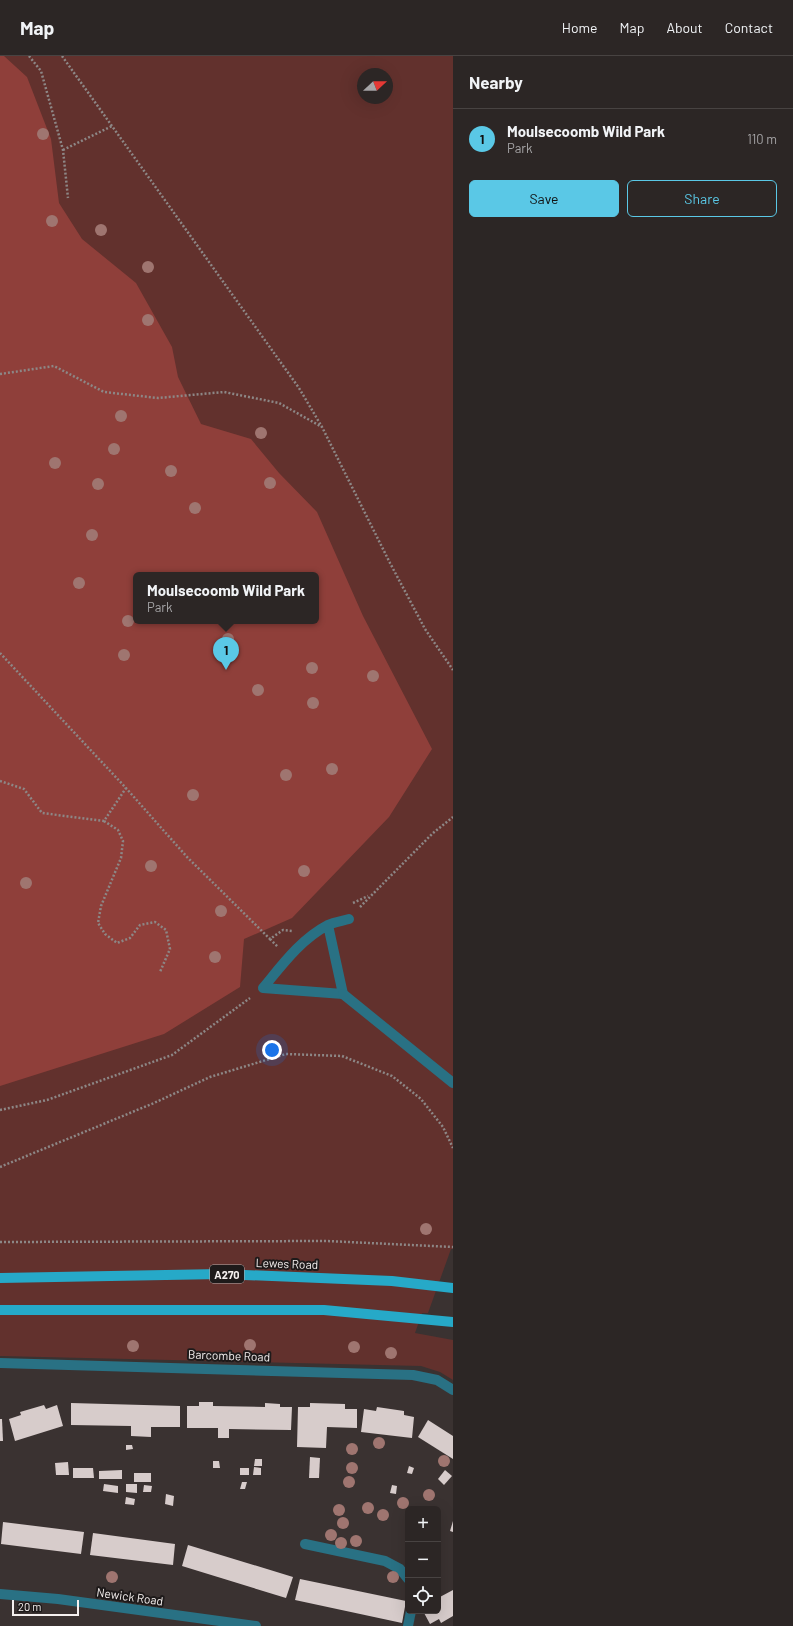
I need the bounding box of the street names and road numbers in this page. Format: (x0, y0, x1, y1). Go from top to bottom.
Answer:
street label: Lewes Road (256, 1255, 318, 1271)
road number: A270 (210, 1265, 244, 1283)
street label: Barcombe Road (188, 1347, 270, 1363)
street label: Newick Road (96, 1584, 164, 1608)

